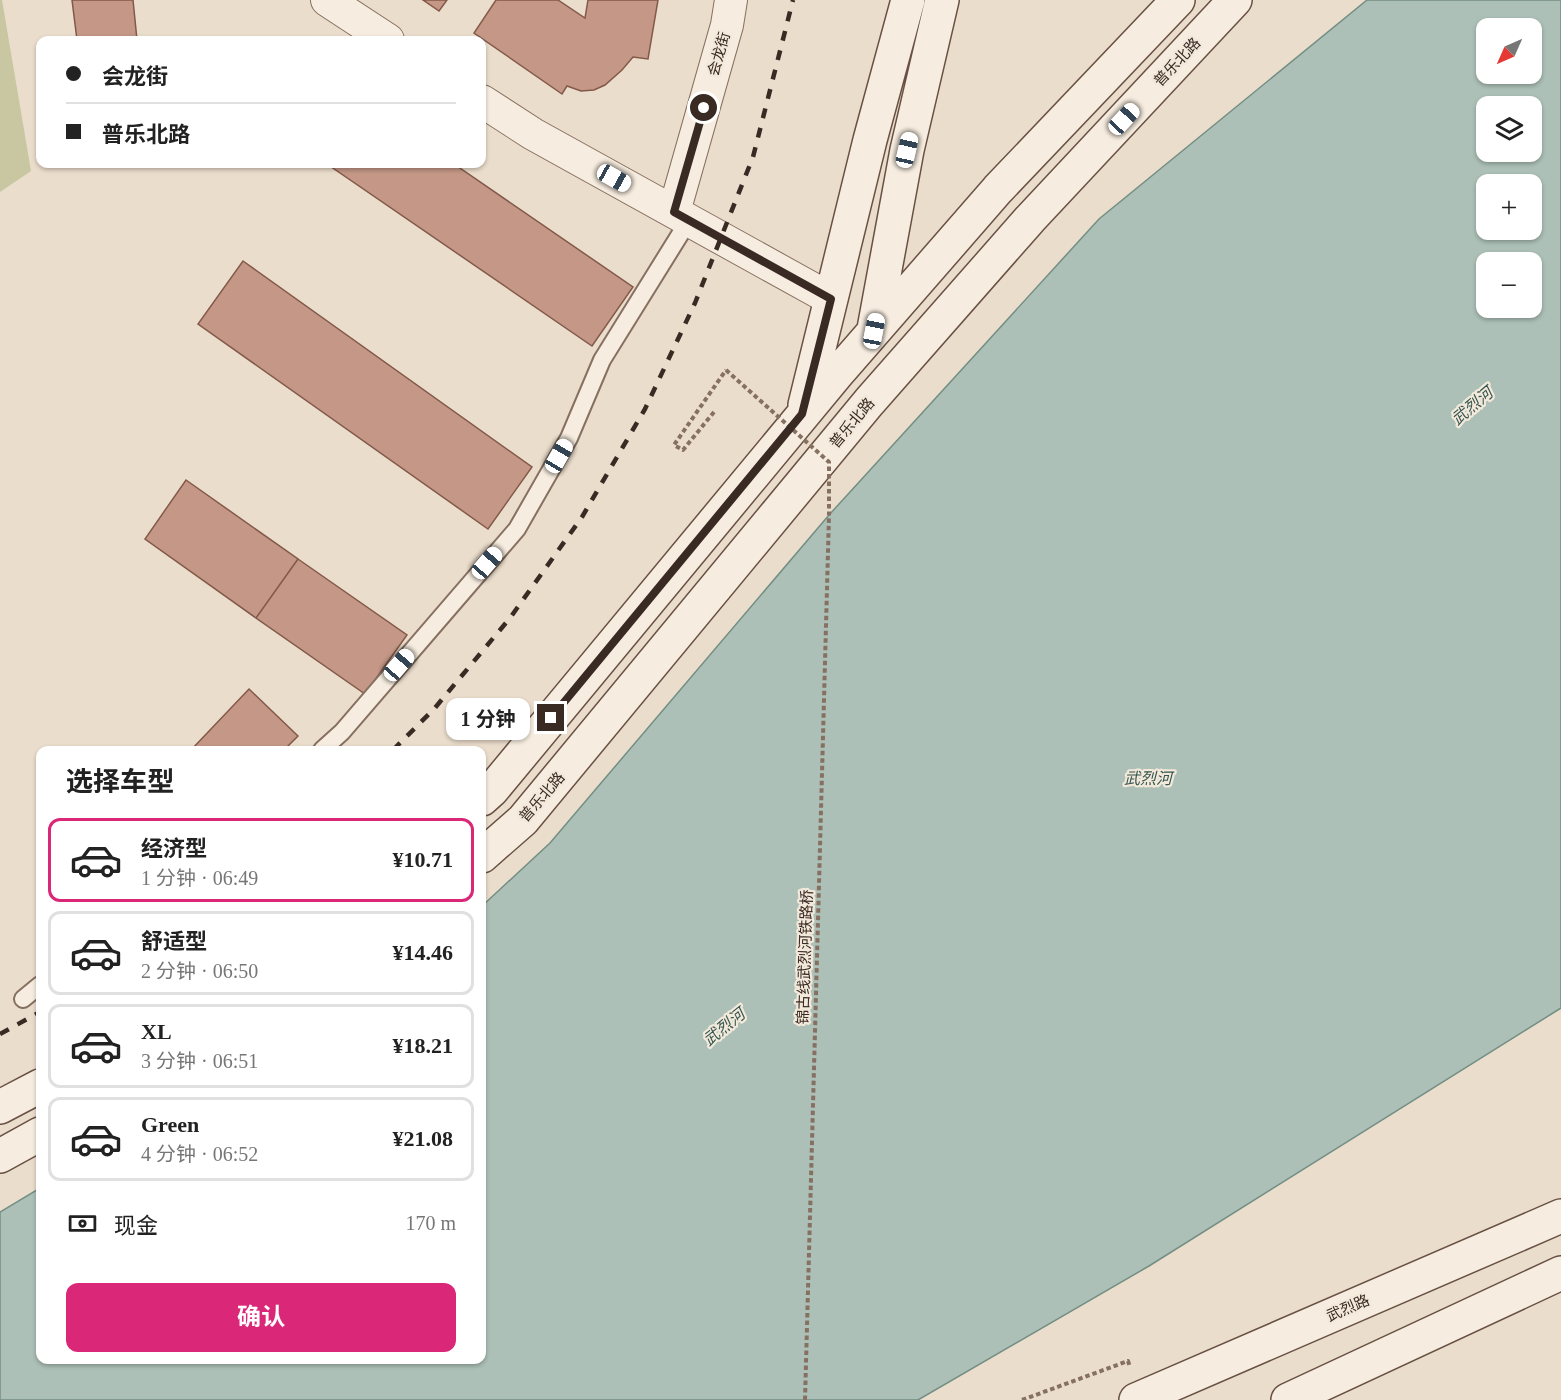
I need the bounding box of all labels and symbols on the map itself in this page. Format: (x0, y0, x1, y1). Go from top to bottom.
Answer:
north arrow (1476, 18, 1542, 84)
street label: 会龙街 (704, 30, 733, 78)
street label: 普乐北路 (1150, 34, 1203, 89)
route start (690, 94, 717, 121)
car (1105, 100, 1143, 138)
car (894, 130, 920, 170)
car (594, 161, 634, 195)
car (862, 312, 886, 350)
water label: 武烈河 (1448, 382, 1498, 428)
street label: 普乐北路 (826, 394, 877, 451)
car (542, 436, 576, 476)
car (468, 544, 506, 582)
car (380, 646, 418, 684)
callout: 1 分钟 (446, 697, 530, 739)
route end (537, 704, 564, 731)
street label: 普乐北路 (516, 768, 568, 825)
water label: 武烈河 (1124, 770, 1175, 787)
street label: 锦古线武烈河铁路桥 (795, 889, 815, 1025)
water label: 武烈河 (700, 1003, 750, 1049)
street label: 武烈路 (1324, 1292, 1372, 1324)

